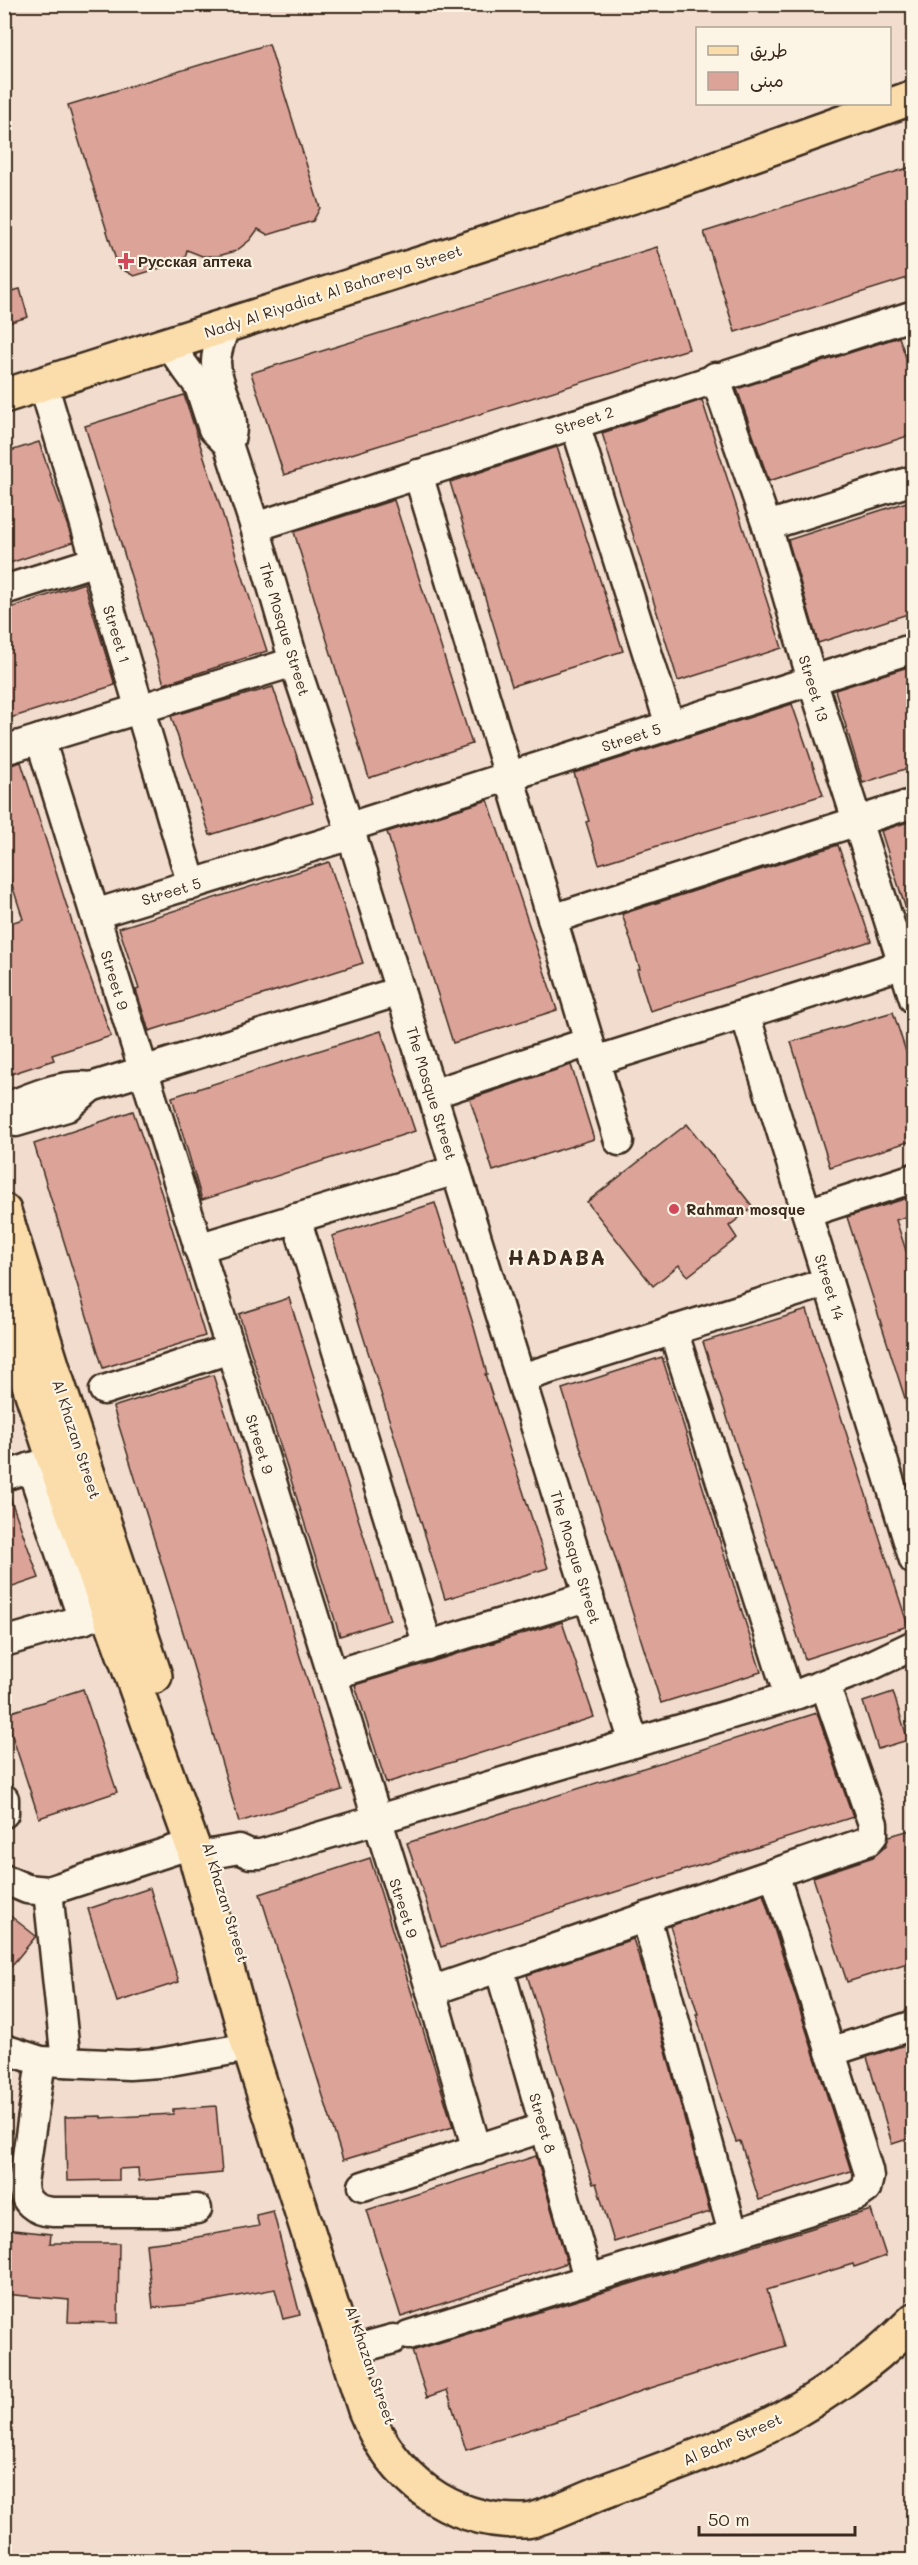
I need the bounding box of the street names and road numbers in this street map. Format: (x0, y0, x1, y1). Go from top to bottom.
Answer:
street label: Nady Al Riyadiat Al Bahareya Street (202, 240, 464, 342)
street label: Street 2 (552, 401, 616, 439)
street label: The Mosque Street (255, 560, 315, 698)
street label: Street 1 (99, 603, 135, 665)
street label: Street 13 (794, 653, 834, 724)
street label: Street 5 (599, 718, 663, 756)
street label: Street 5 (139, 872, 203, 910)
street label: Street 9 (96, 948, 134, 1012)
street label: The Mosque Street (402, 1024, 462, 1162)
street label: Street 14 (810, 1252, 850, 1323)
street label: Al Khazan Street (48, 1377, 106, 1501)
street label: Street 9 (241, 1412, 279, 1476)
street label: The Mosque Street (546, 1488, 606, 1626)
street label: Al Khazan Street (198, 1840, 254, 1964)
street label: Street 9 (385, 1876, 423, 1940)
street label: Street 8 (525, 2091, 561, 2155)
street label: Al Khazan Street (341, 2303, 401, 2427)
street label: Al Bahr Street (679, 2408, 785, 2470)

